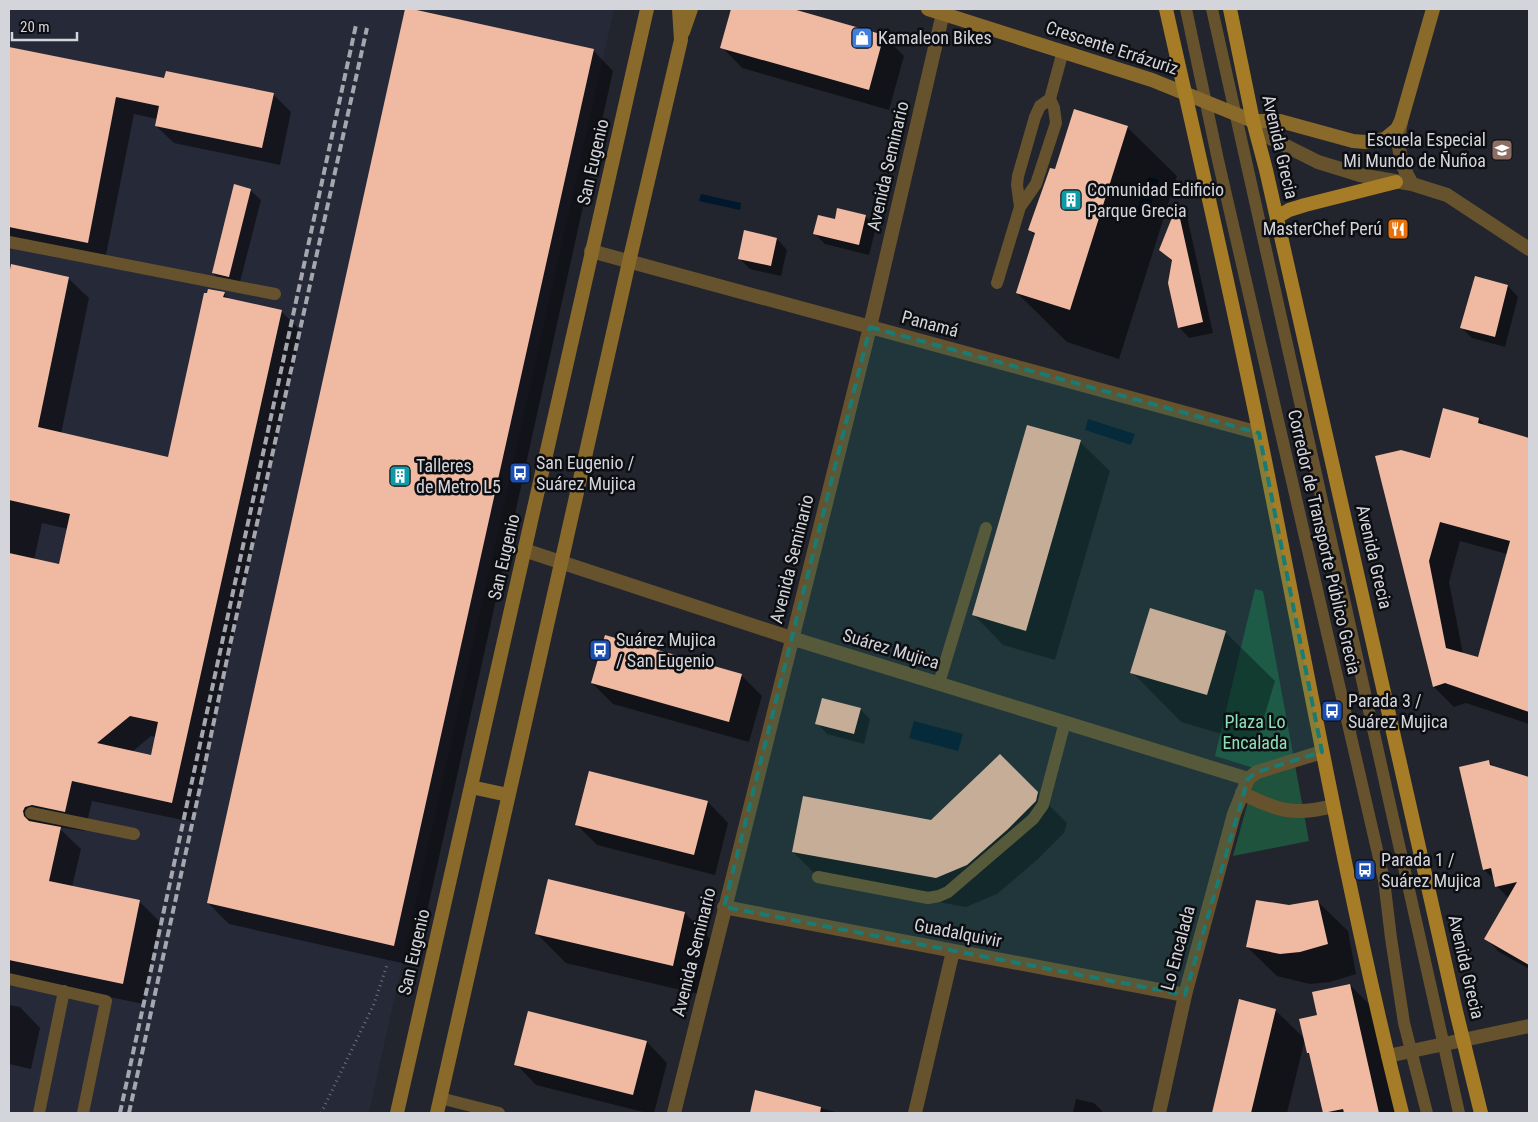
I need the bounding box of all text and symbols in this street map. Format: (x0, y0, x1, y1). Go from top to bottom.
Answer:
scale bar (12, 10, 78, 42)
street label: Crescente Errázuriz (1043, 16, 1181, 79)
text: 20 m (20, 18, 50, 36)
shop icon: Kamaleon Bikes (850, 26, 874, 50)
place label: Kamaleon Bikes (878, 27, 992, 48)
street label: Avenida Grecia (1258, 93, 1303, 201)
street label: Avenida Seminario (862, 99, 913, 233)
street label: San Eugenio (572, 117, 613, 207)
place label: Escuela Especial Mi Mundo de Ñuñoa (1343, 129, 1486, 171)
school or university icon: Escuela Especial Mi Mundo de Ñuñoa (1490, 138, 1514, 162)
place label: Comunidad Edificio Parque Grecia (1087, 179, 1224, 221)
building icon: Comunidad Edificio Parque Grecia (1059, 188, 1083, 212)
restaurant icon: MasterChef Perú (1386, 217, 1410, 241)
place label: MasterChef Perú (1263, 218, 1382, 239)
street label: Panamá (899, 306, 961, 341)
street label: Corredor de Transporte Público Grecia (1284, 407, 1365, 676)
place label: San Eugenio / Suárez Mujica (536, 452, 636, 494)
place label: Talleres de Metro L5 (416, 455, 501, 497)
bus stop icon: San Eugenio / Suárez Mujica (508, 461, 532, 485)
building icon: Talleres de Metro L5 (388, 464, 412, 488)
street label: Avenida Seminario (765, 492, 818, 625)
street label: Avenida Grecia (1352, 503, 1397, 611)
street label: San Eugenio (483, 512, 524, 602)
street label: Suárez Mujica (840, 624, 942, 673)
place label: Suárez Mujica / San Eugenio (616, 629, 716, 671)
bus stop icon: Suárez Mujica / San Eugenio (588, 638, 612, 662)
place label: Parada 3 / Suárez Mujica (1348, 690, 1448, 732)
bus stop icon: Parada 3 / Suárez Mujica (1320, 699, 1344, 723)
park label: Plaza Lo Encalada (1223, 711, 1287, 753)
place label: Parada 1 / Suárez Mujica (1381, 849, 1481, 891)
bus stop icon: Parada 1 / Suárez Mujica (1353, 858, 1377, 882)
street label: Avenida Seminario (667, 885, 720, 1018)
street label: Lo Encalada (1156, 903, 1199, 992)
street label: San Eugenio (393, 907, 434, 997)
street label: Avenida Grecia (1444, 913, 1489, 1021)
street label: Guadalquivir (913, 914, 1004, 951)

